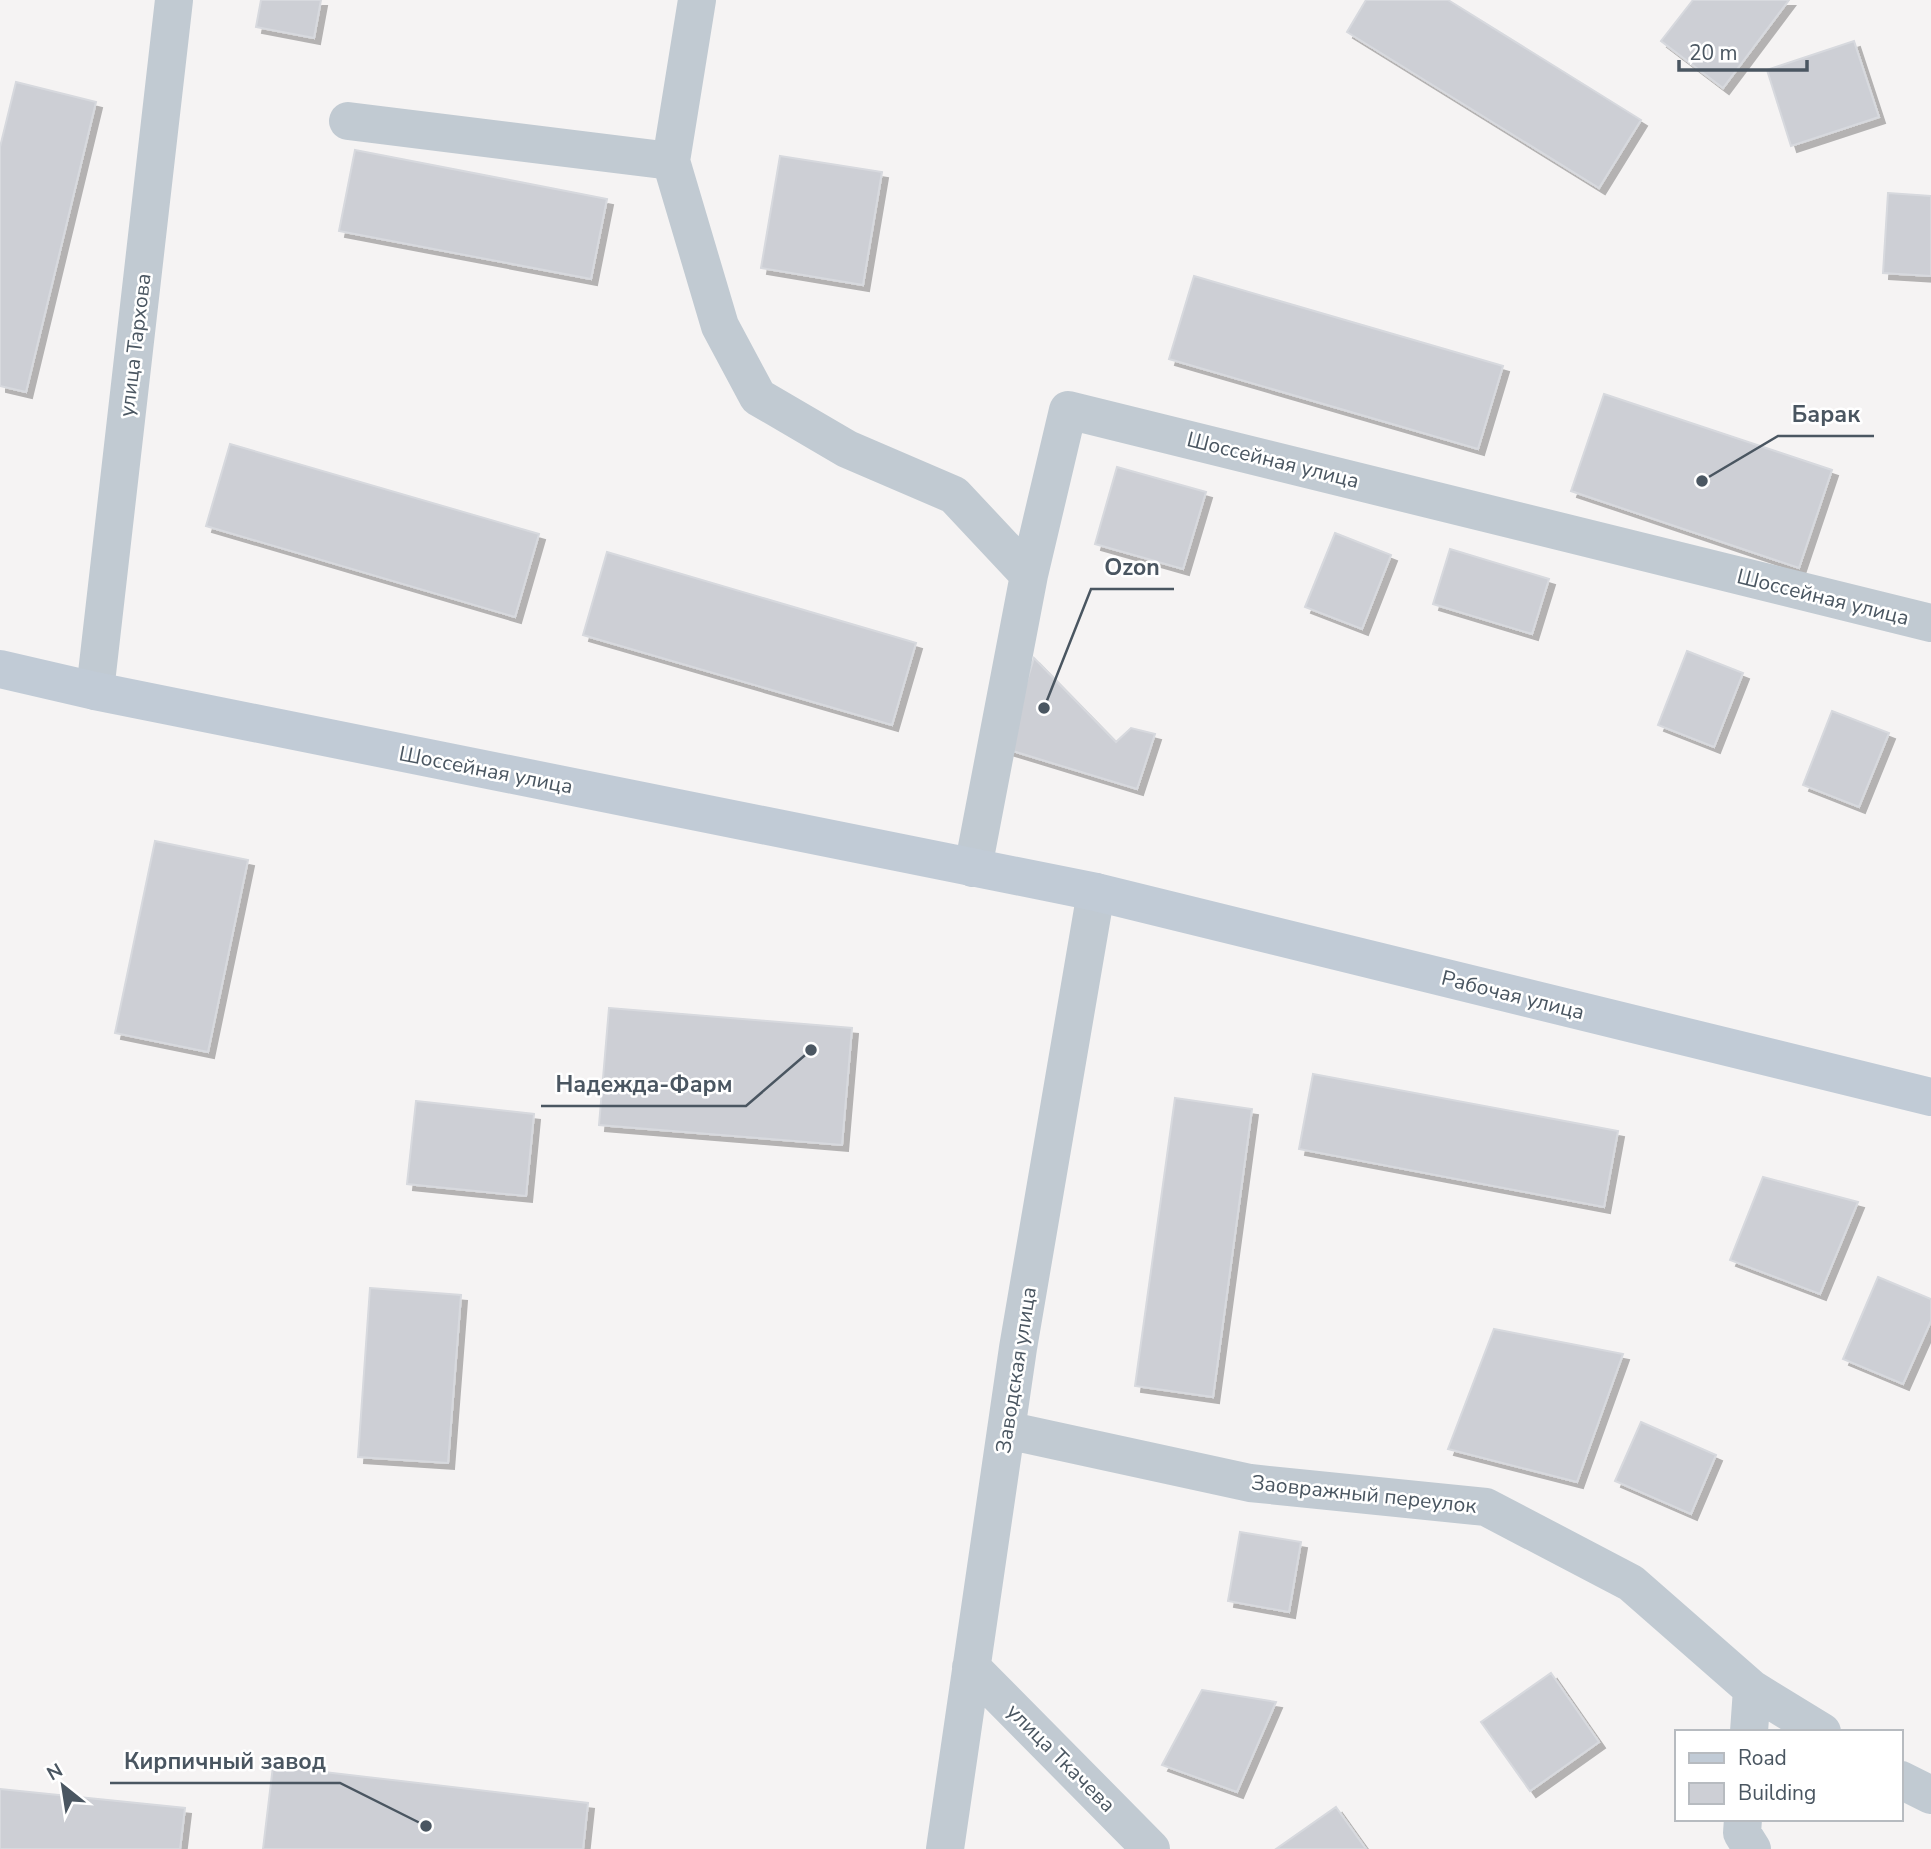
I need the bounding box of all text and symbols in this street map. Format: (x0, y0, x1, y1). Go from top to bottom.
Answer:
scale bar (1679, 28, 1807, 72)
text: 20 m (1689, 39, 1738, 67)
street label: улица Тархова (112, 272, 158, 418)
callout: Барак (1778, 392, 1874, 436)
text: Барак (1792, 399, 1860, 430)
street label: Шоссейная улица (1184, 425, 1362, 495)
callout: Ozon (1091, 545, 1174, 589)
text: Ozon (1104, 552, 1160, 583)
street label: Шоссейная улица (1734, 562, 1912, 632)
street label: Шоссейная улица (397, 739, 575, 801)
street label: Рабочая улица (1439, 964, 1587, 1026)
callout: Надежда-Фарм (541, 1062, 746, 1106)
text: Надежда-Фарм (556, 1069, 732, 1100)
street label: Заводская улица (989, 1285, 1043, 1455)
street label: Заовражный переулок (1250, 1468, 1479, 1520)
street label: улица Ткачева (1000, 1697, 1122, 1819)
legend (1675, 1730, 1903, 1821)
callout: Кирпичный завод (110, 1739, 340, 1783)
text: Road (1738, 1744, 1787, 1772)
text: Кирпичный завод (124, 1746, 326, 1777)
north arrow (28, 1751, 98, 1821)
text: N (42, 1757, 68, 1787)
text: Building (1738, 1779, 1816, 1807)

